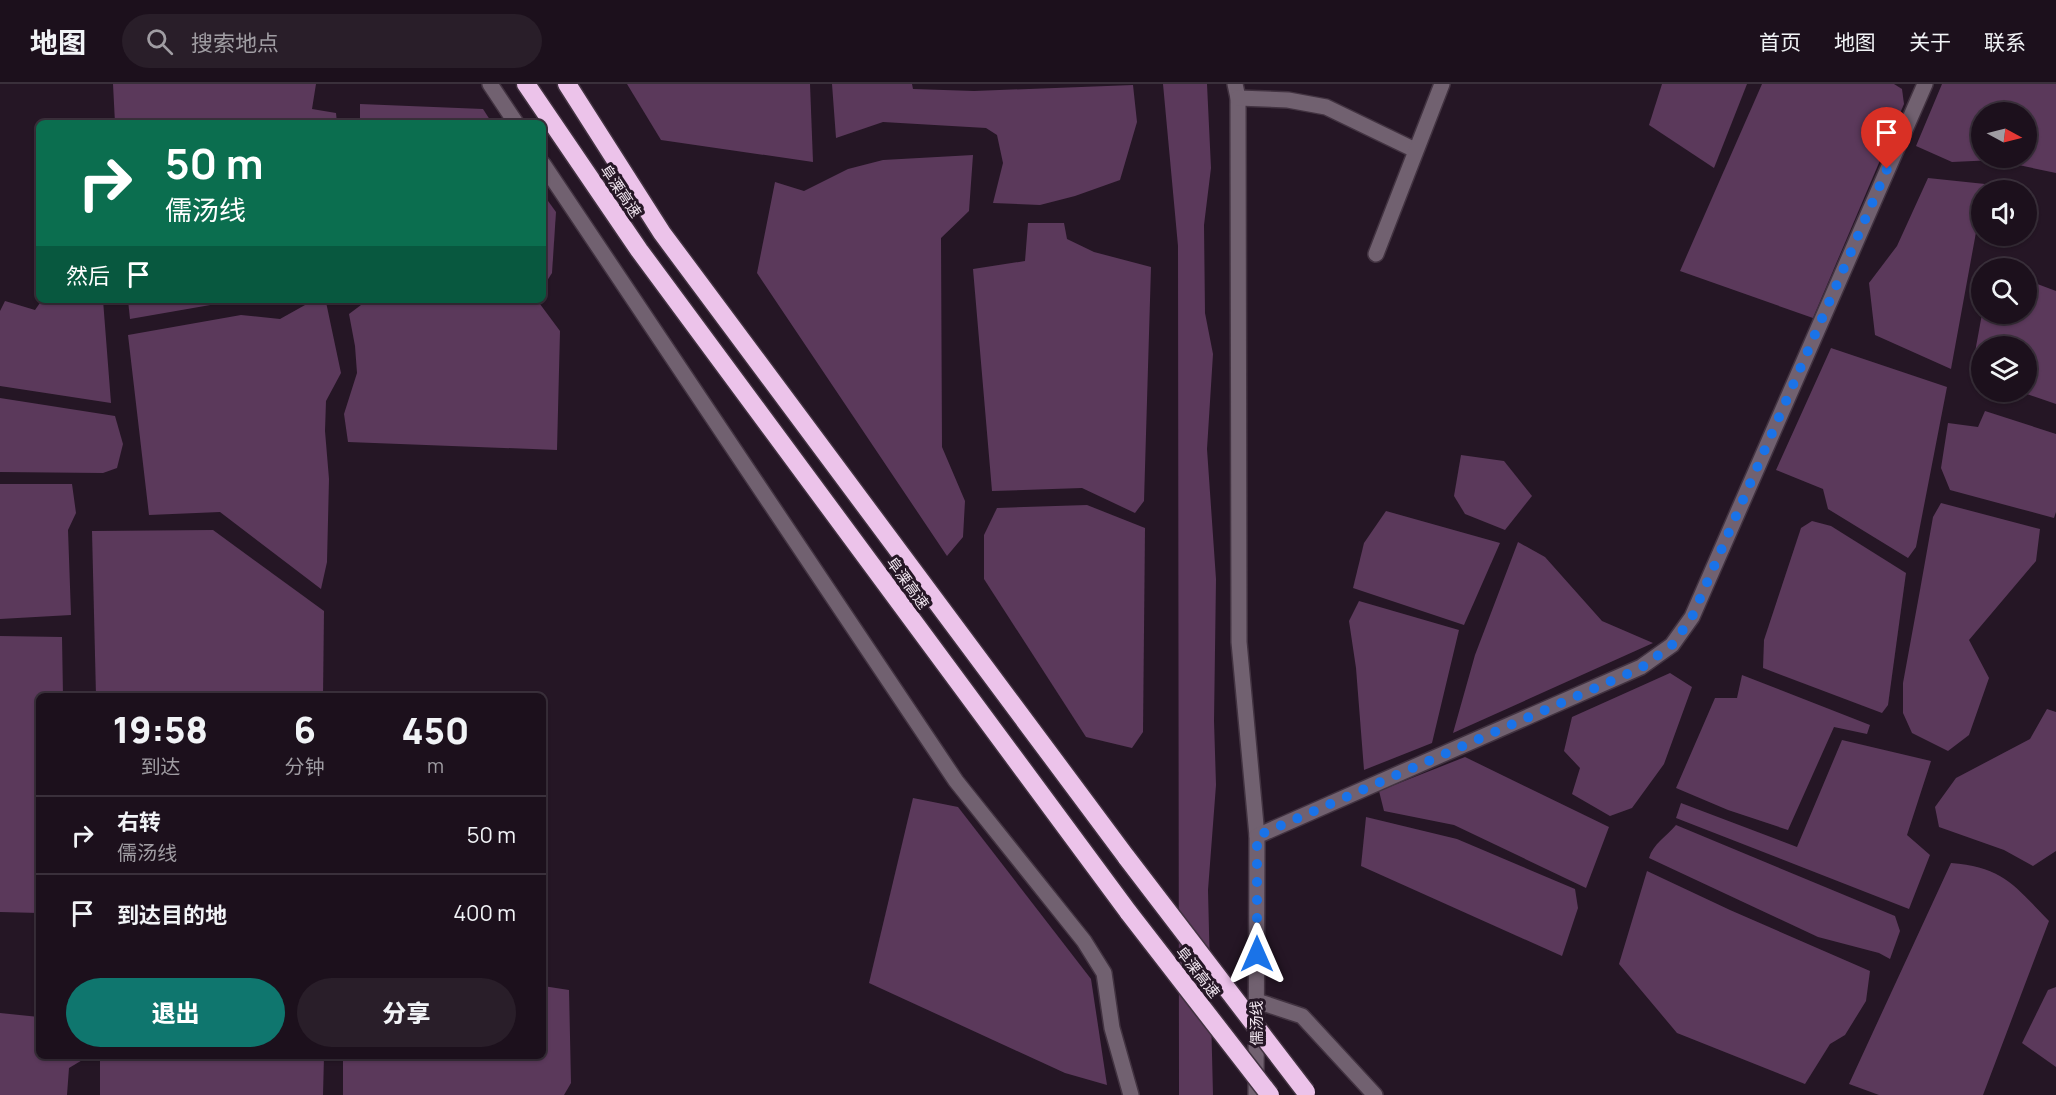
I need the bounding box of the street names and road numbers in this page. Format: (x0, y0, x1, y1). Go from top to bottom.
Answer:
street label: 阜溧高速 (596, 160, 646, 222)
street label: 阜溧高速 (882, 553, 934, 613)
street label: 阜溧高速 (1171, 942, 1225, 1002)
street label: 儒汤线 (1246, 1000, 1267, 1046)

